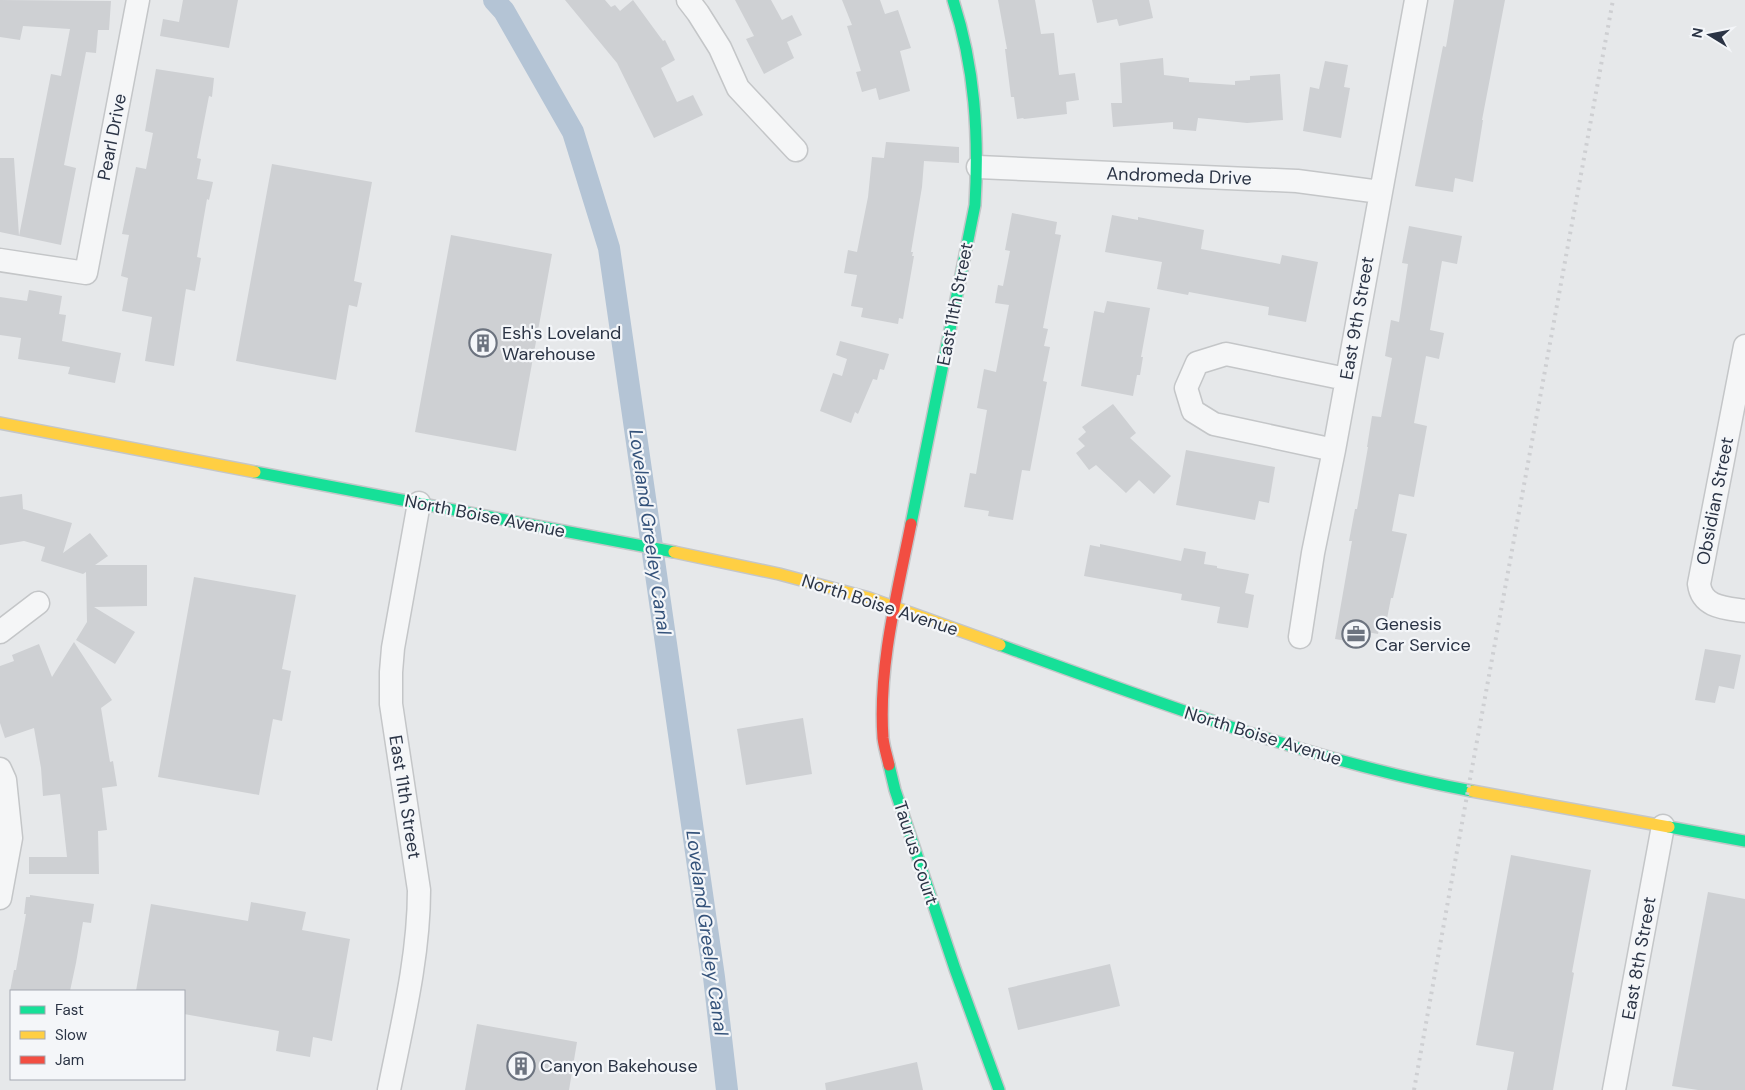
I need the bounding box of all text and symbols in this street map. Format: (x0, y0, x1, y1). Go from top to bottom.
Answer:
north arrow (1685, 10, 1735, 60)
text: N (1687, 26, 1707, 39)
street label: Pearl Drive (92, 92, 132, 182)
street label: Andromeda Drive (1106, 161, 1252, 191)
street label: East 11th Street (931, 240, 979, 368)
street label: East 9th Street (1334, 254, 1380, 382)
place label: Esh's Loveland Warehouse (502, 321, 621, 366)
building icon: Esh's Loveland Warehouse (468, 328, 498, 358)
water label: Loveland Greeley Canal (623, 428, 677, 637)
street label: Obsidian Street (1691, 435, 1739, 567)
street label: North Boise Avenue (403, 489, 567, 543)
street label: North Boise Avenue (799, 568, 961, 642)
place label: Genesis Car Service (1375, 612, 1471, 657)
office icon: Genesis Car Service (1341, 619, 1371, 649)
street label: North Boise Avenue (1182, 701, 1344, 771)
street label: East 11th Street (383, 733, 427, 861)
street label: Taurus Court (888, 798, 944, 908)
water label: Loveland Greeley Canal (680, 829, 734, 1038)
street label: East 8th Street (1616, 895, 1662, 1021)
legend (10, 990, 185, 1080)
text: Fast (55, 1000, 84, 1020)
text: Slow (55, 1025, 88, 1045)
text: Jam (55, 1050, 84, 1070)
building icon: Canyon Bakehouse (506, 1051, 536, 1081)
place label: Canyon Bakehouse (540, 1054, 698, 1078)

